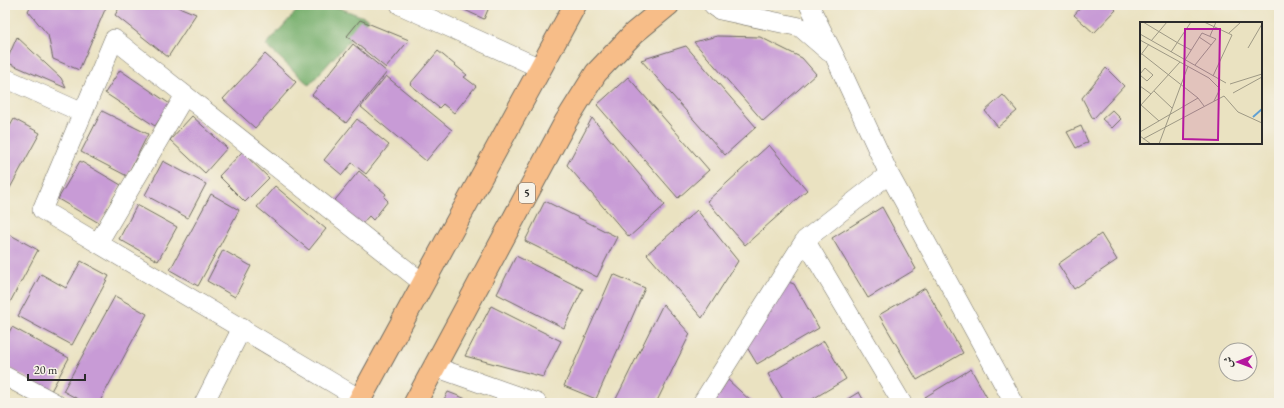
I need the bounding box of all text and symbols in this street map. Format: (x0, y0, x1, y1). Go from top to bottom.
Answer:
inset map (1140, 22, 1262, 144)
road number: 5 (519, 183, 535, 203)
north arrow (1218, 342, 1258, 382)
scale bar (28, 356, 85, 382)
text: ش (1221, 357, 1235, 368)
text: 20 m (34, 362, 58, 378)

